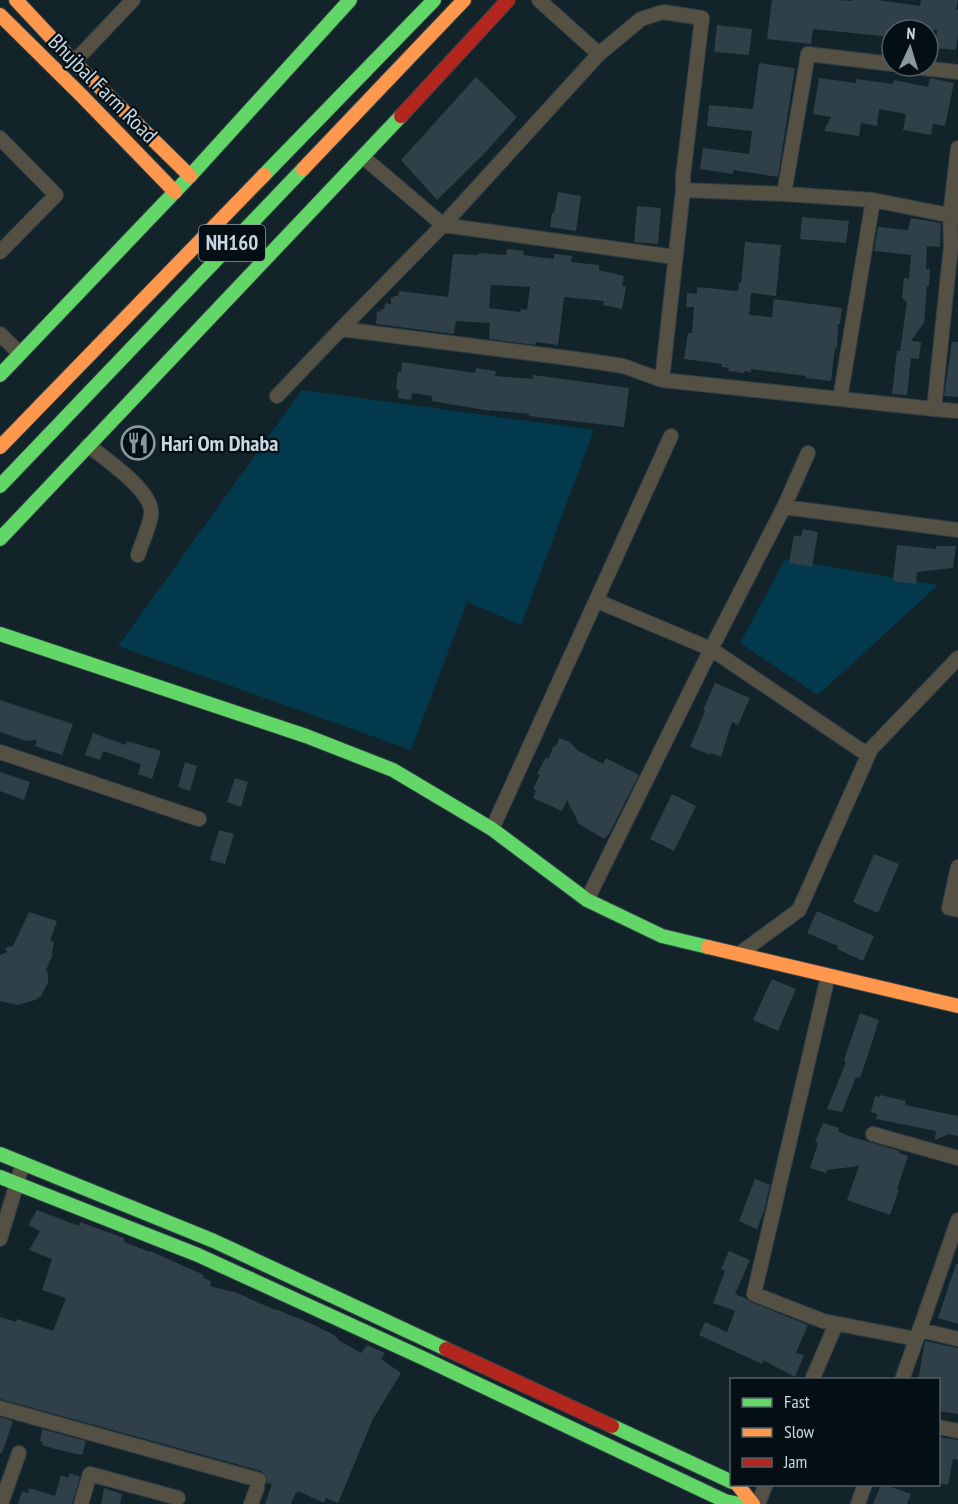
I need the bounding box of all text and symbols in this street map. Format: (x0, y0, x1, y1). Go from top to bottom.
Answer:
north arrow (880, 18, 940, 78)
text: N (906, 23, 916, 43)
street label: Bhujbal Farm Road (43, 28, 163, 148)
road number: NH160 (199, 225, 265, 261)
restaurant icon: Hari Om Dhaba (120, 425, 156, 461)
place label: Hari Om Dhaba (161, 429, 278, 457)
legend (730, 1378, 940, 1486)
text: Fast (784, 1390, 810, 1413)
text: Slow (784, 1420, 815, 1443)
text: Jam (783, 1450, 807, 1473)

